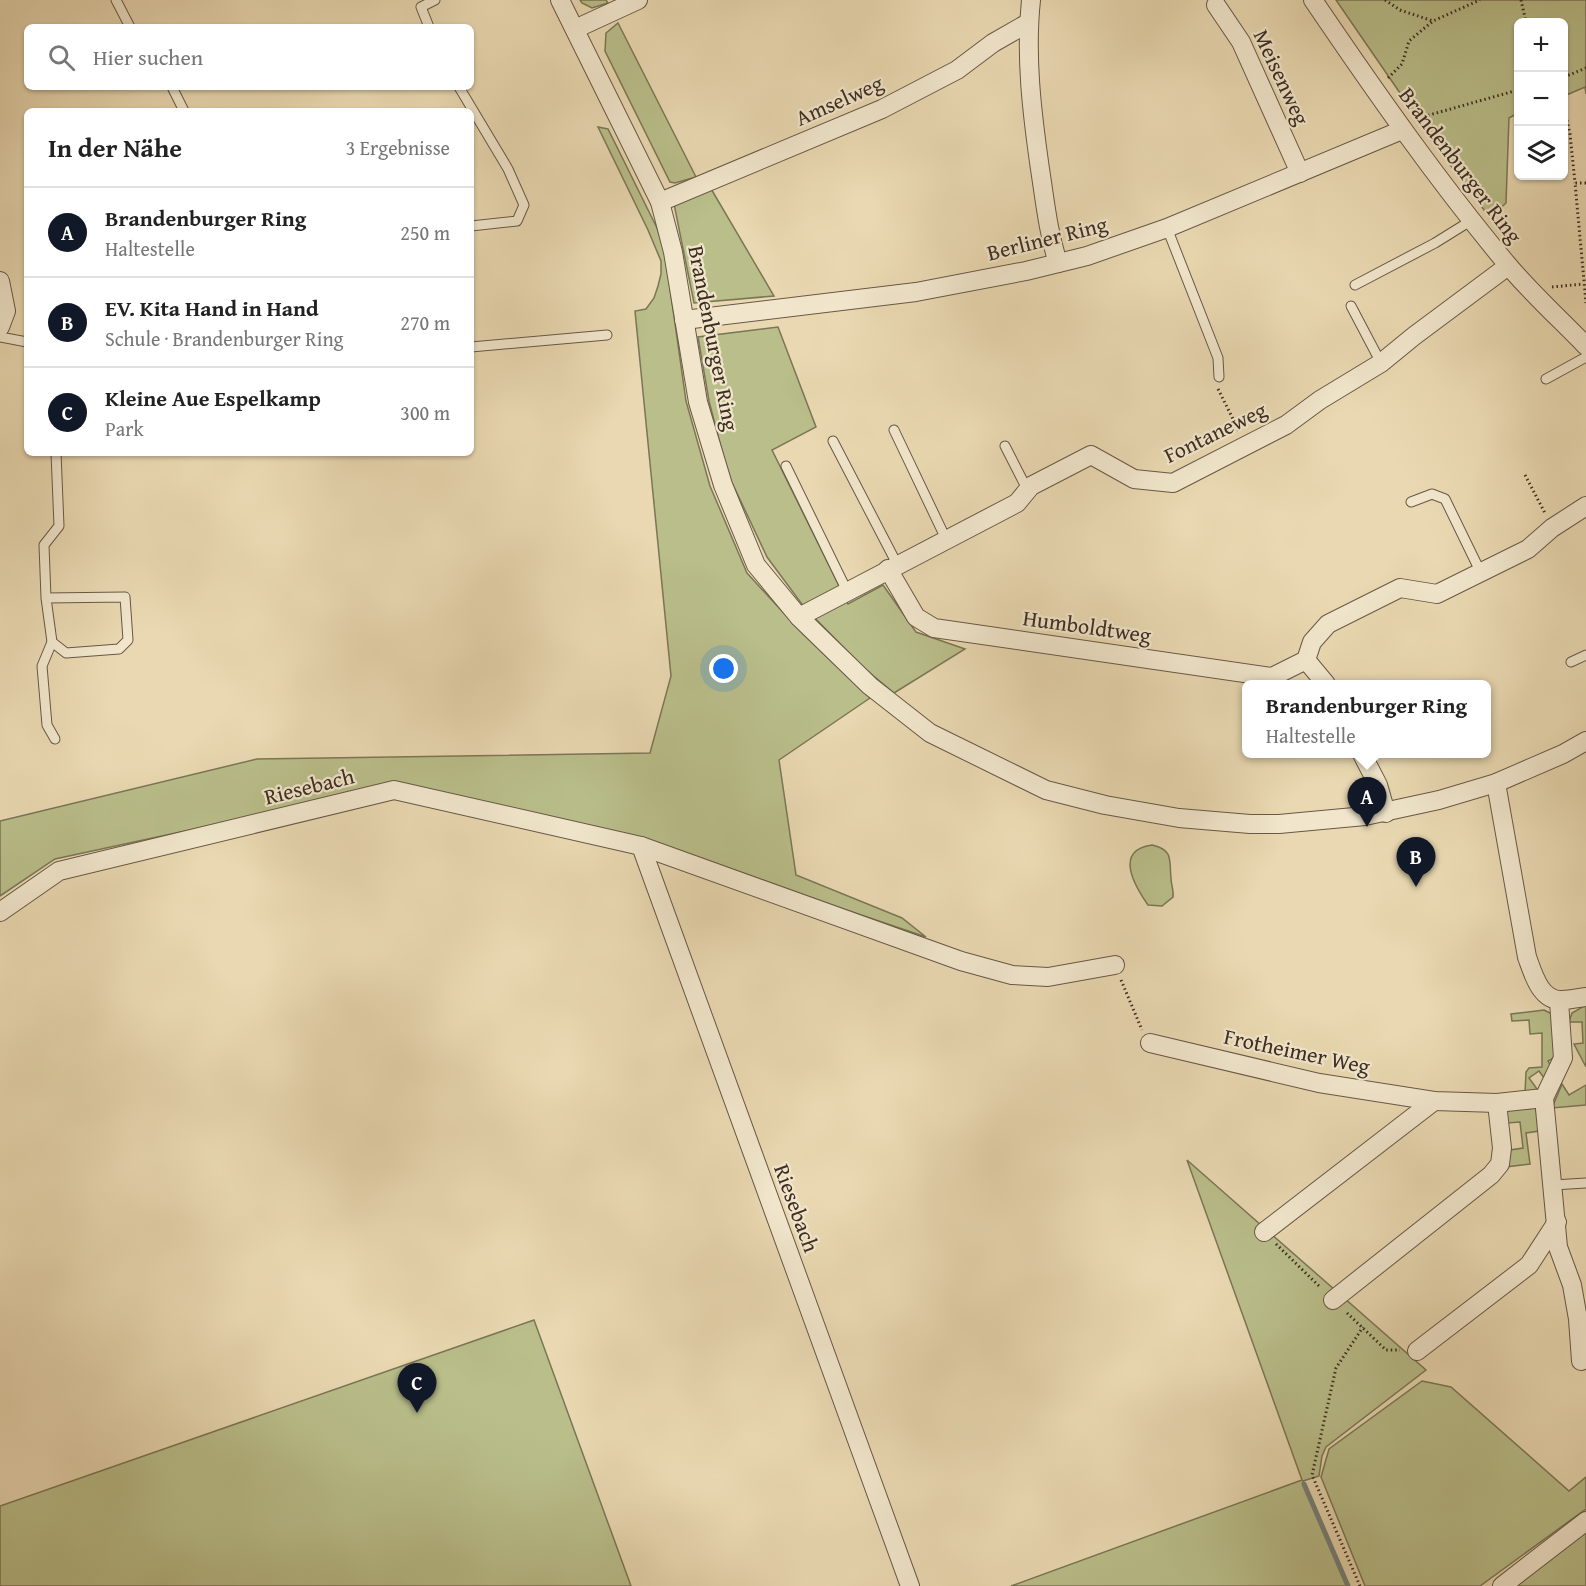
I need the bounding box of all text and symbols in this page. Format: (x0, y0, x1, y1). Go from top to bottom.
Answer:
map controls (1514, 18, 1568, 180)
button: + (1514, 18, 1568, 72)
search box (24, 24, 474, 90)
street label: Meisenweg (1246, 24, 1318, 130)
icon: search (45, 41, 78, 74)
text: Hier suchen (93, 41, 203, 73)
street label: Amselweg (790, 66, 888, 134)
button: − (1514, 72, 1568, 126)
street label: Brandenburger Ring (1392, 80, 1530, 250)
button: layers (1514, 126, 1568, 180)
text: In der Nähe (48, 128, 182, 167)
text: 3 Ergebnisse (346, 133, 450, 162)
text: Brandenburger Ring (105, 202, 306, 234)
street label: Berliner Ring (983, 208, 1111, 268)
text: A (61, 218, 74, 247)
text: 250 m (400, 218, 450, 247)
text: Haltestelle (105, 234, 195, 263)
street label: Brandenburger Ring (680, 243, 748, 433)
text: EV. Kita Hand in Hand (105, 292, 319, 324)
text: B (61, 308, 74, 337)
text: 270 m (400, 308, 450, 337)
text: Schule · Brandenburger Ring (105, 324, 344, 353)
text: Kleine Aue Espelkamp (105, 382, 321, 414)
street label: Fontaneweg (1158, 393, 1272, 471)
text: C (62, 398, 73, 427)
text: 300 m (400, 398, 450, 427)
text: Park (105, 414, 144, 443)
street label: Humboldtweg (1021, 601, 1153, 651)
your location (709, 654, 738, 683)
popup (1242, 680, 1491, 758)
text: Brandenburger Ring (1266, 689, 1467, 721)
text: Haltestelle (1266, 721, 1356, 750)
street label: Riesebach (261, 759, 358, 813)
pin: A (1348, 778, 1386, 827)
pin: B (1396, 838, 1436, 887)
street label: Frotheimer Weg (1221, 1020, 1373, 1082)
street label: Riesebach (766, 1159, 828, 1257)
pin: C (398, 1364, 436, 1413)

